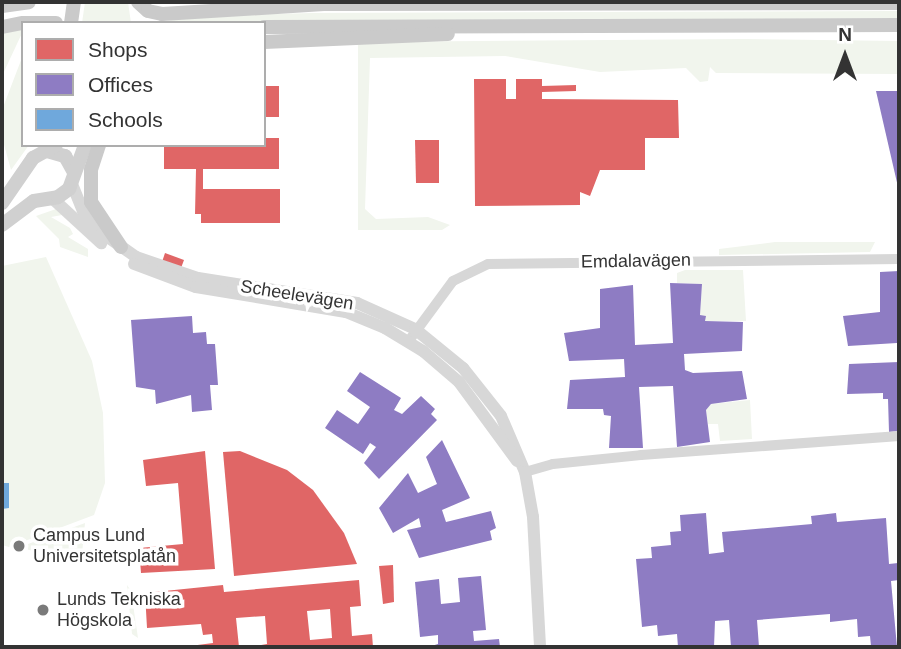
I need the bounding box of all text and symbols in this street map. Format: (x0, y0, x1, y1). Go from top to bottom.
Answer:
legend (21, 21, 266, 147)
north arrow (810, 21, 880, 91)
text: N (838, 24, 852, 45)
text: Shops (88, 38, 148, 61)
text: Offices (88, 73, 153, 96)
text: Schools (88, 108, 163, 131)
street label: Emdalavägen (581, 249, 691, 273)
street label: Scheelevägen (239, 275, 355, 315)
place label: Campus Lund Universitetsplatån (33, 525, 176, 568)
marker: Campus Lund Universitetsplatån (11, 538, 27, 554)
place label: Lunds Tekniska Högskola (57, 589, 181, 632)
marker: Lunds Tekniska Högskola (35, 602, 51, 618)

